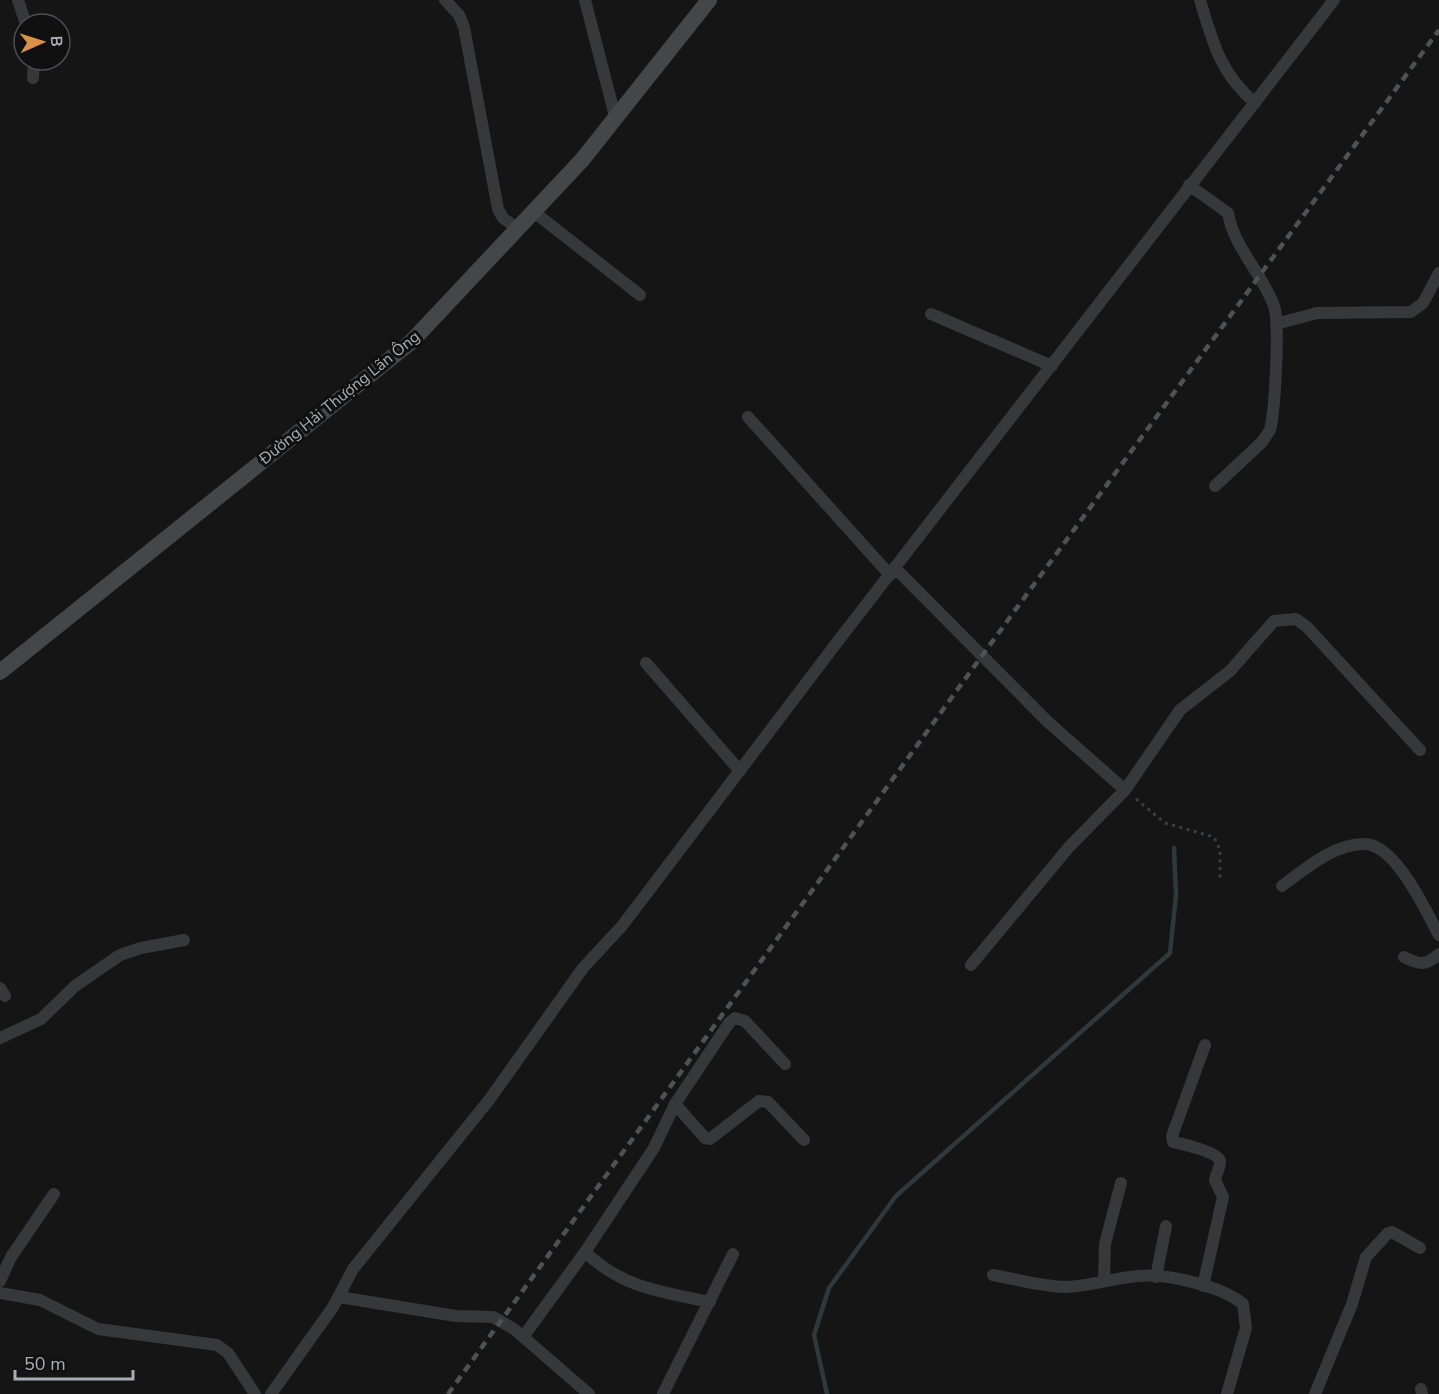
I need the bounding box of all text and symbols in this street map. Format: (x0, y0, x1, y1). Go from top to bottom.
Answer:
north arrow (12, 12, 72, 72)
text: B (45, 35, 67, 47)
street label: Đường Hải Thượng Lãn Ông (254, 326, 425, 470)
scale bar (15, 1343, 134, 1381)
text: 50 m (24, 1352, 66, 1376)

